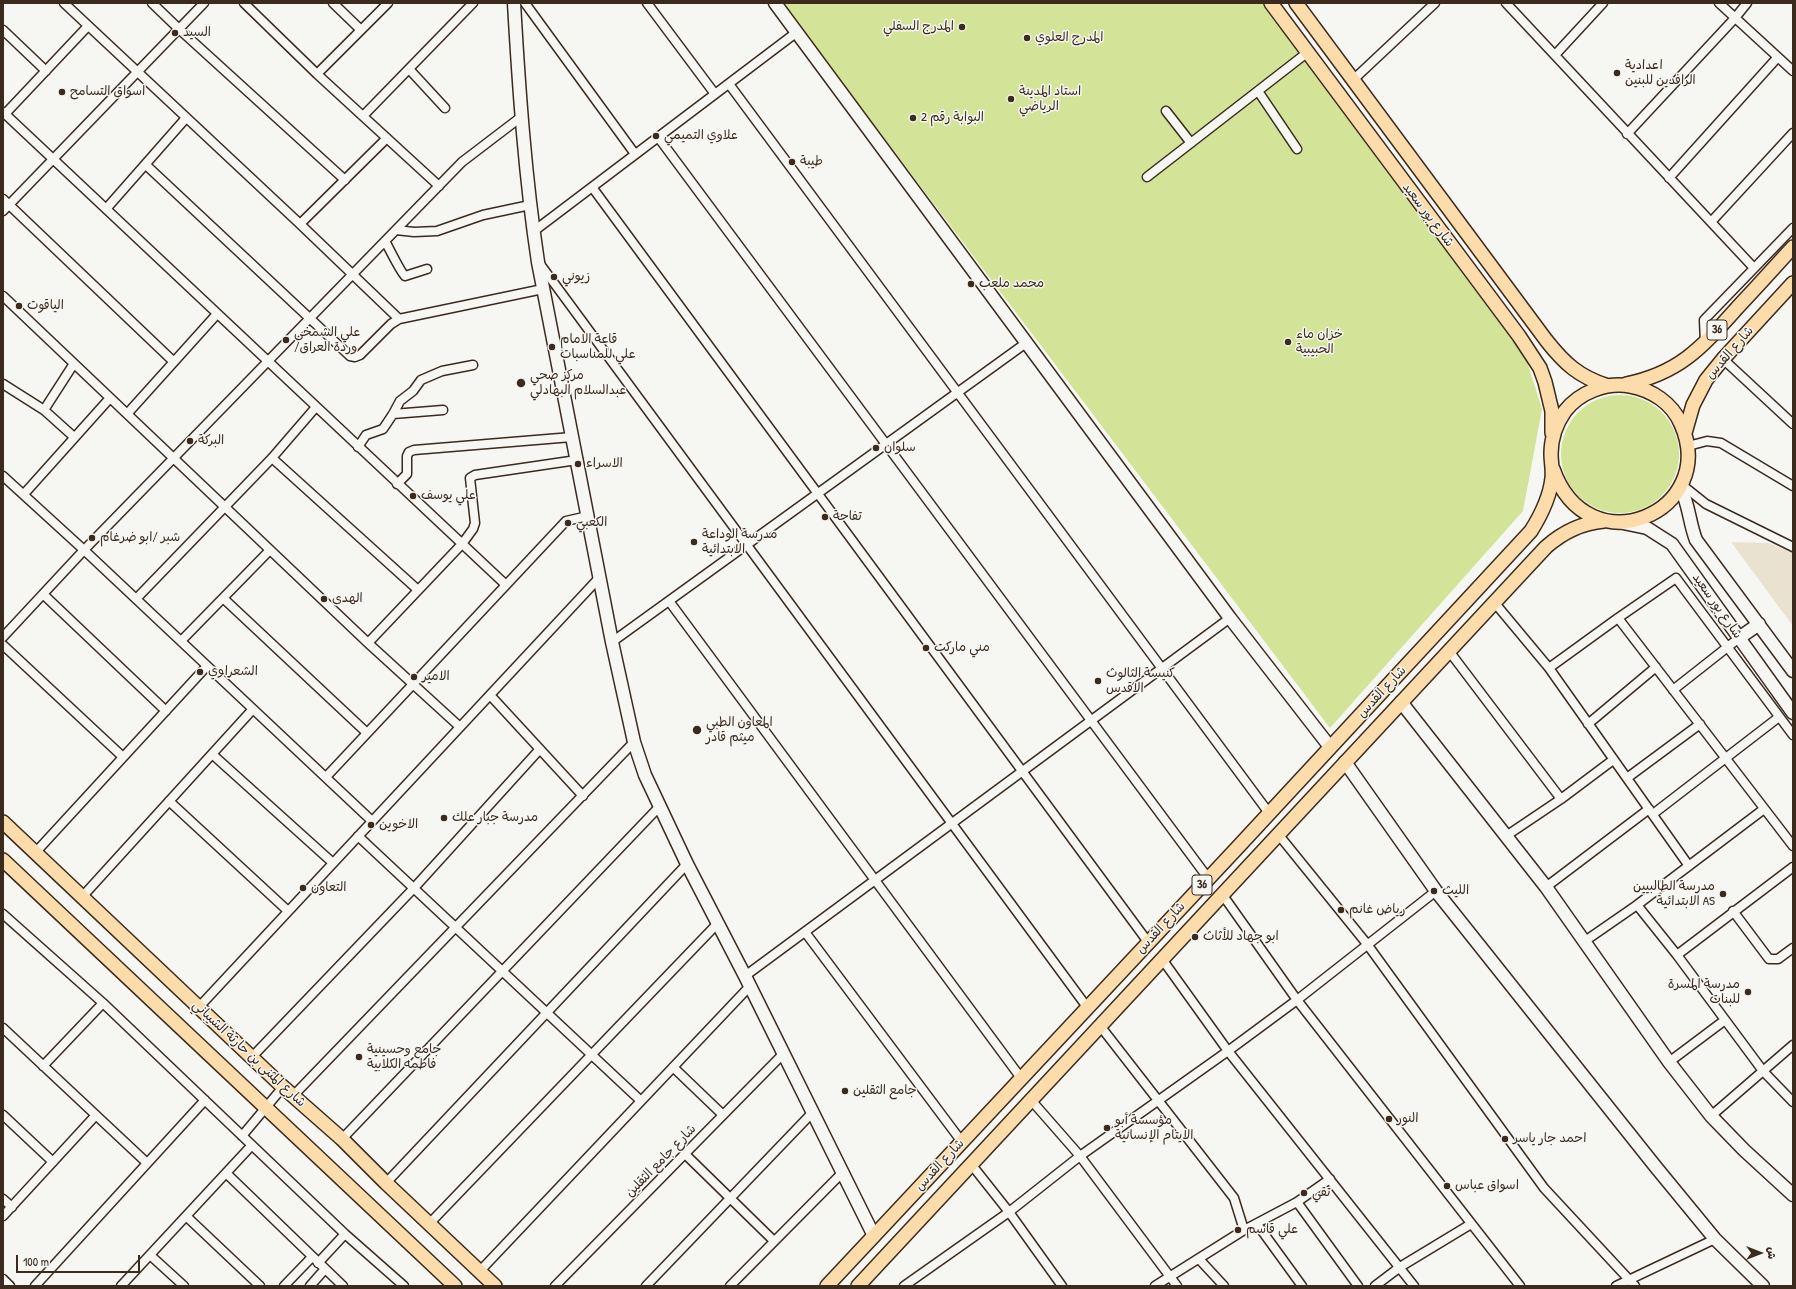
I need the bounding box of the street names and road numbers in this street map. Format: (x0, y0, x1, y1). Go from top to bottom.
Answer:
street label: شارع بور سعيد (1399, 180, 1457, 250)
road number: 36 (1707, 320, 1727, 340)
street label: شارع القدس (1703, 323, 1757, 383)
street label: شارع بور سعيد (1689, 570, 1745, 642)
street label: شارع القدس (1354, 663, 1410, 721)
road number: 36 (1192, 875, 1212, 895)
street label: شارع القدس (1133, 899, 1189, 957)
street label: شارع المثنى بن حارثة الشيباني (189, 997, 309, 1111)
street label: شارع جامع الثقلين (622, 1121, 700, 1201)
street label: شارع القدس (912, 1136, 968, 1194)

